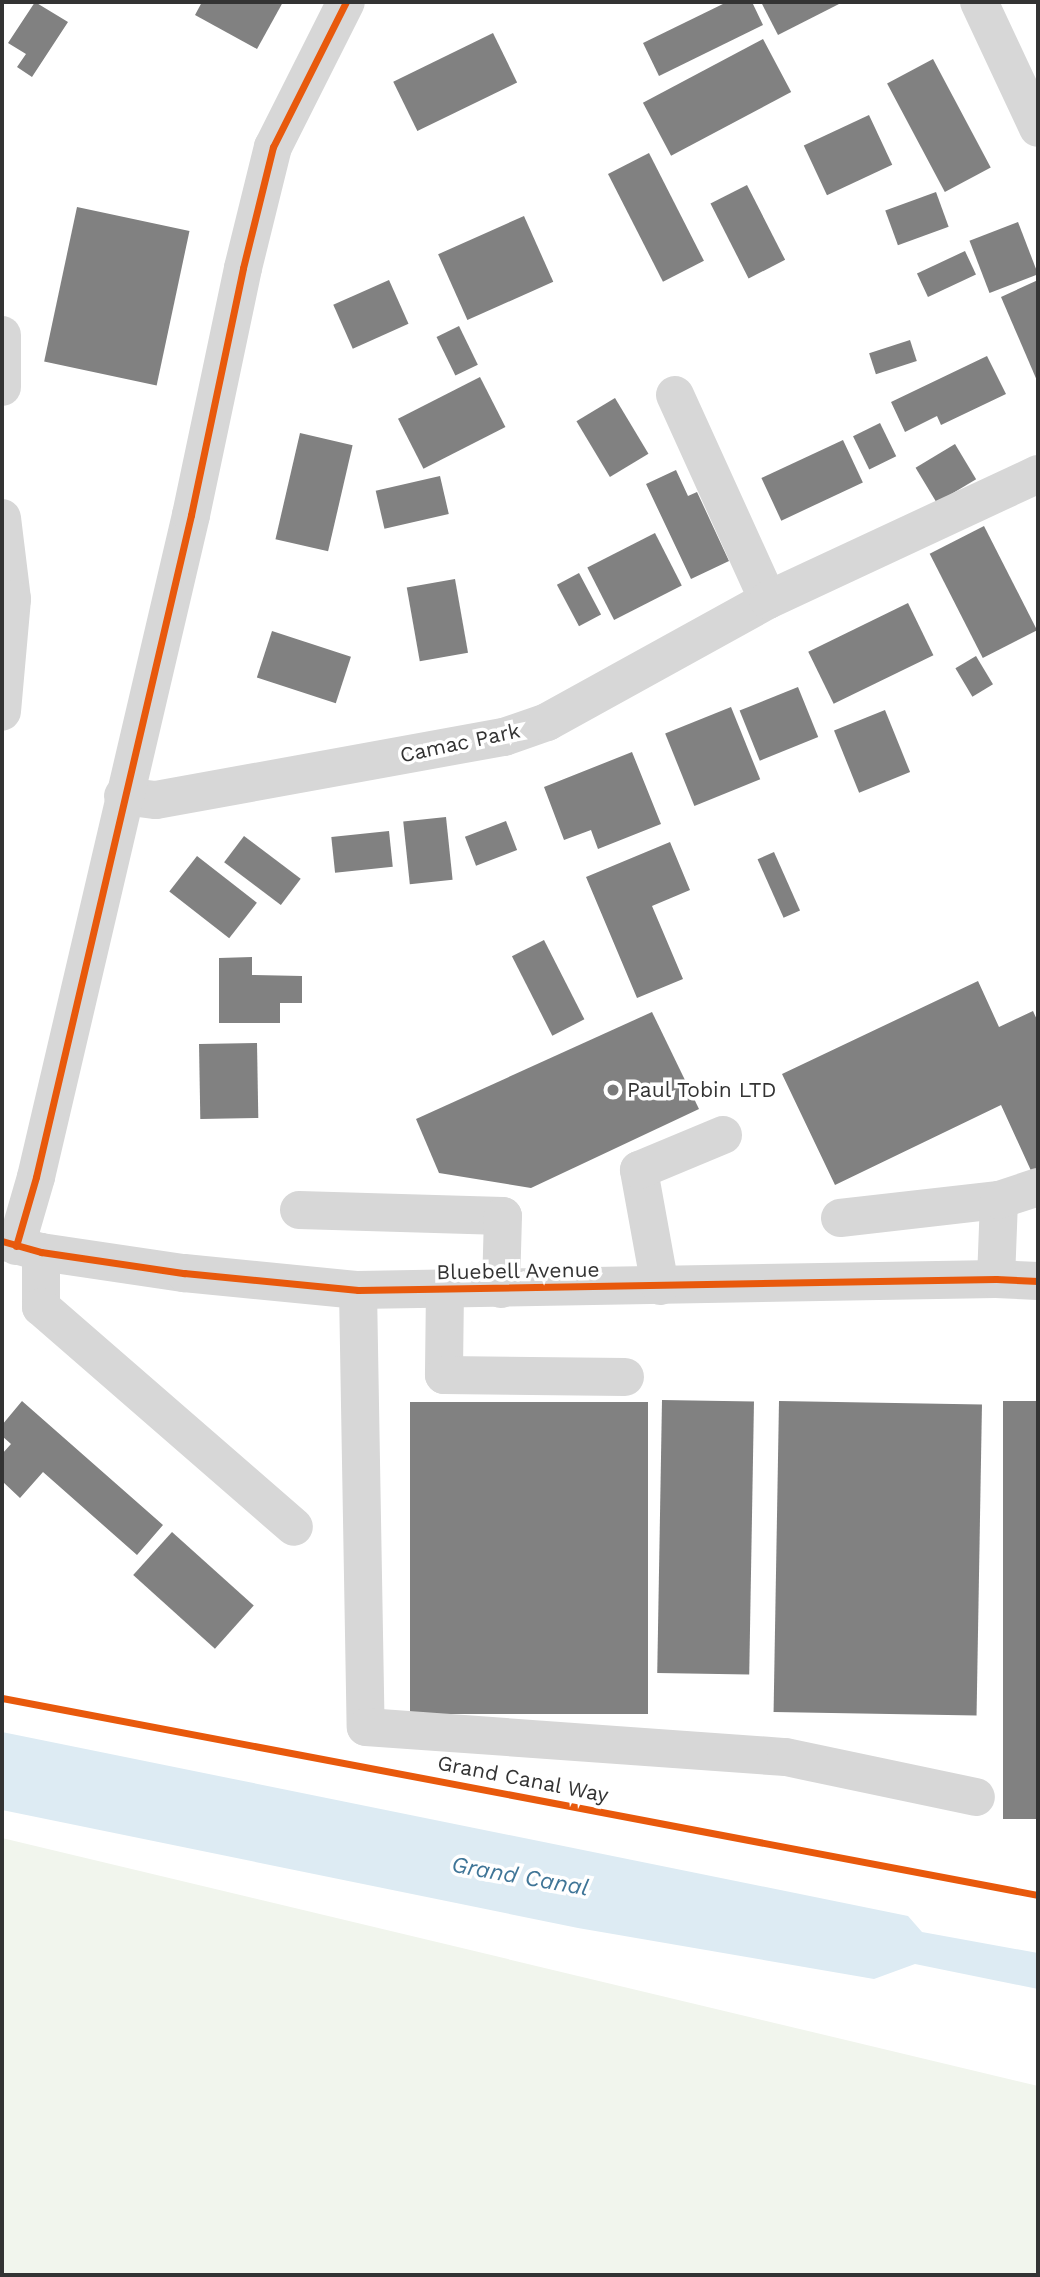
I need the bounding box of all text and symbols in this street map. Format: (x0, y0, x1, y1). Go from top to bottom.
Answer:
street label: Camac Park (398, 718, 522, 768)
place label: Paul Tobin LTD (627, 1077, 778, 1103)
marker: Paul Tobin LTD (605, 1082, 621, 1098)
street label: Bluebell Avenue (435, 1257, 601, 1285)
street label: Grand Canal Way (435, 1750, 611, 1808)
water label: Grand Canal (449, 1851, 591, 1903)

